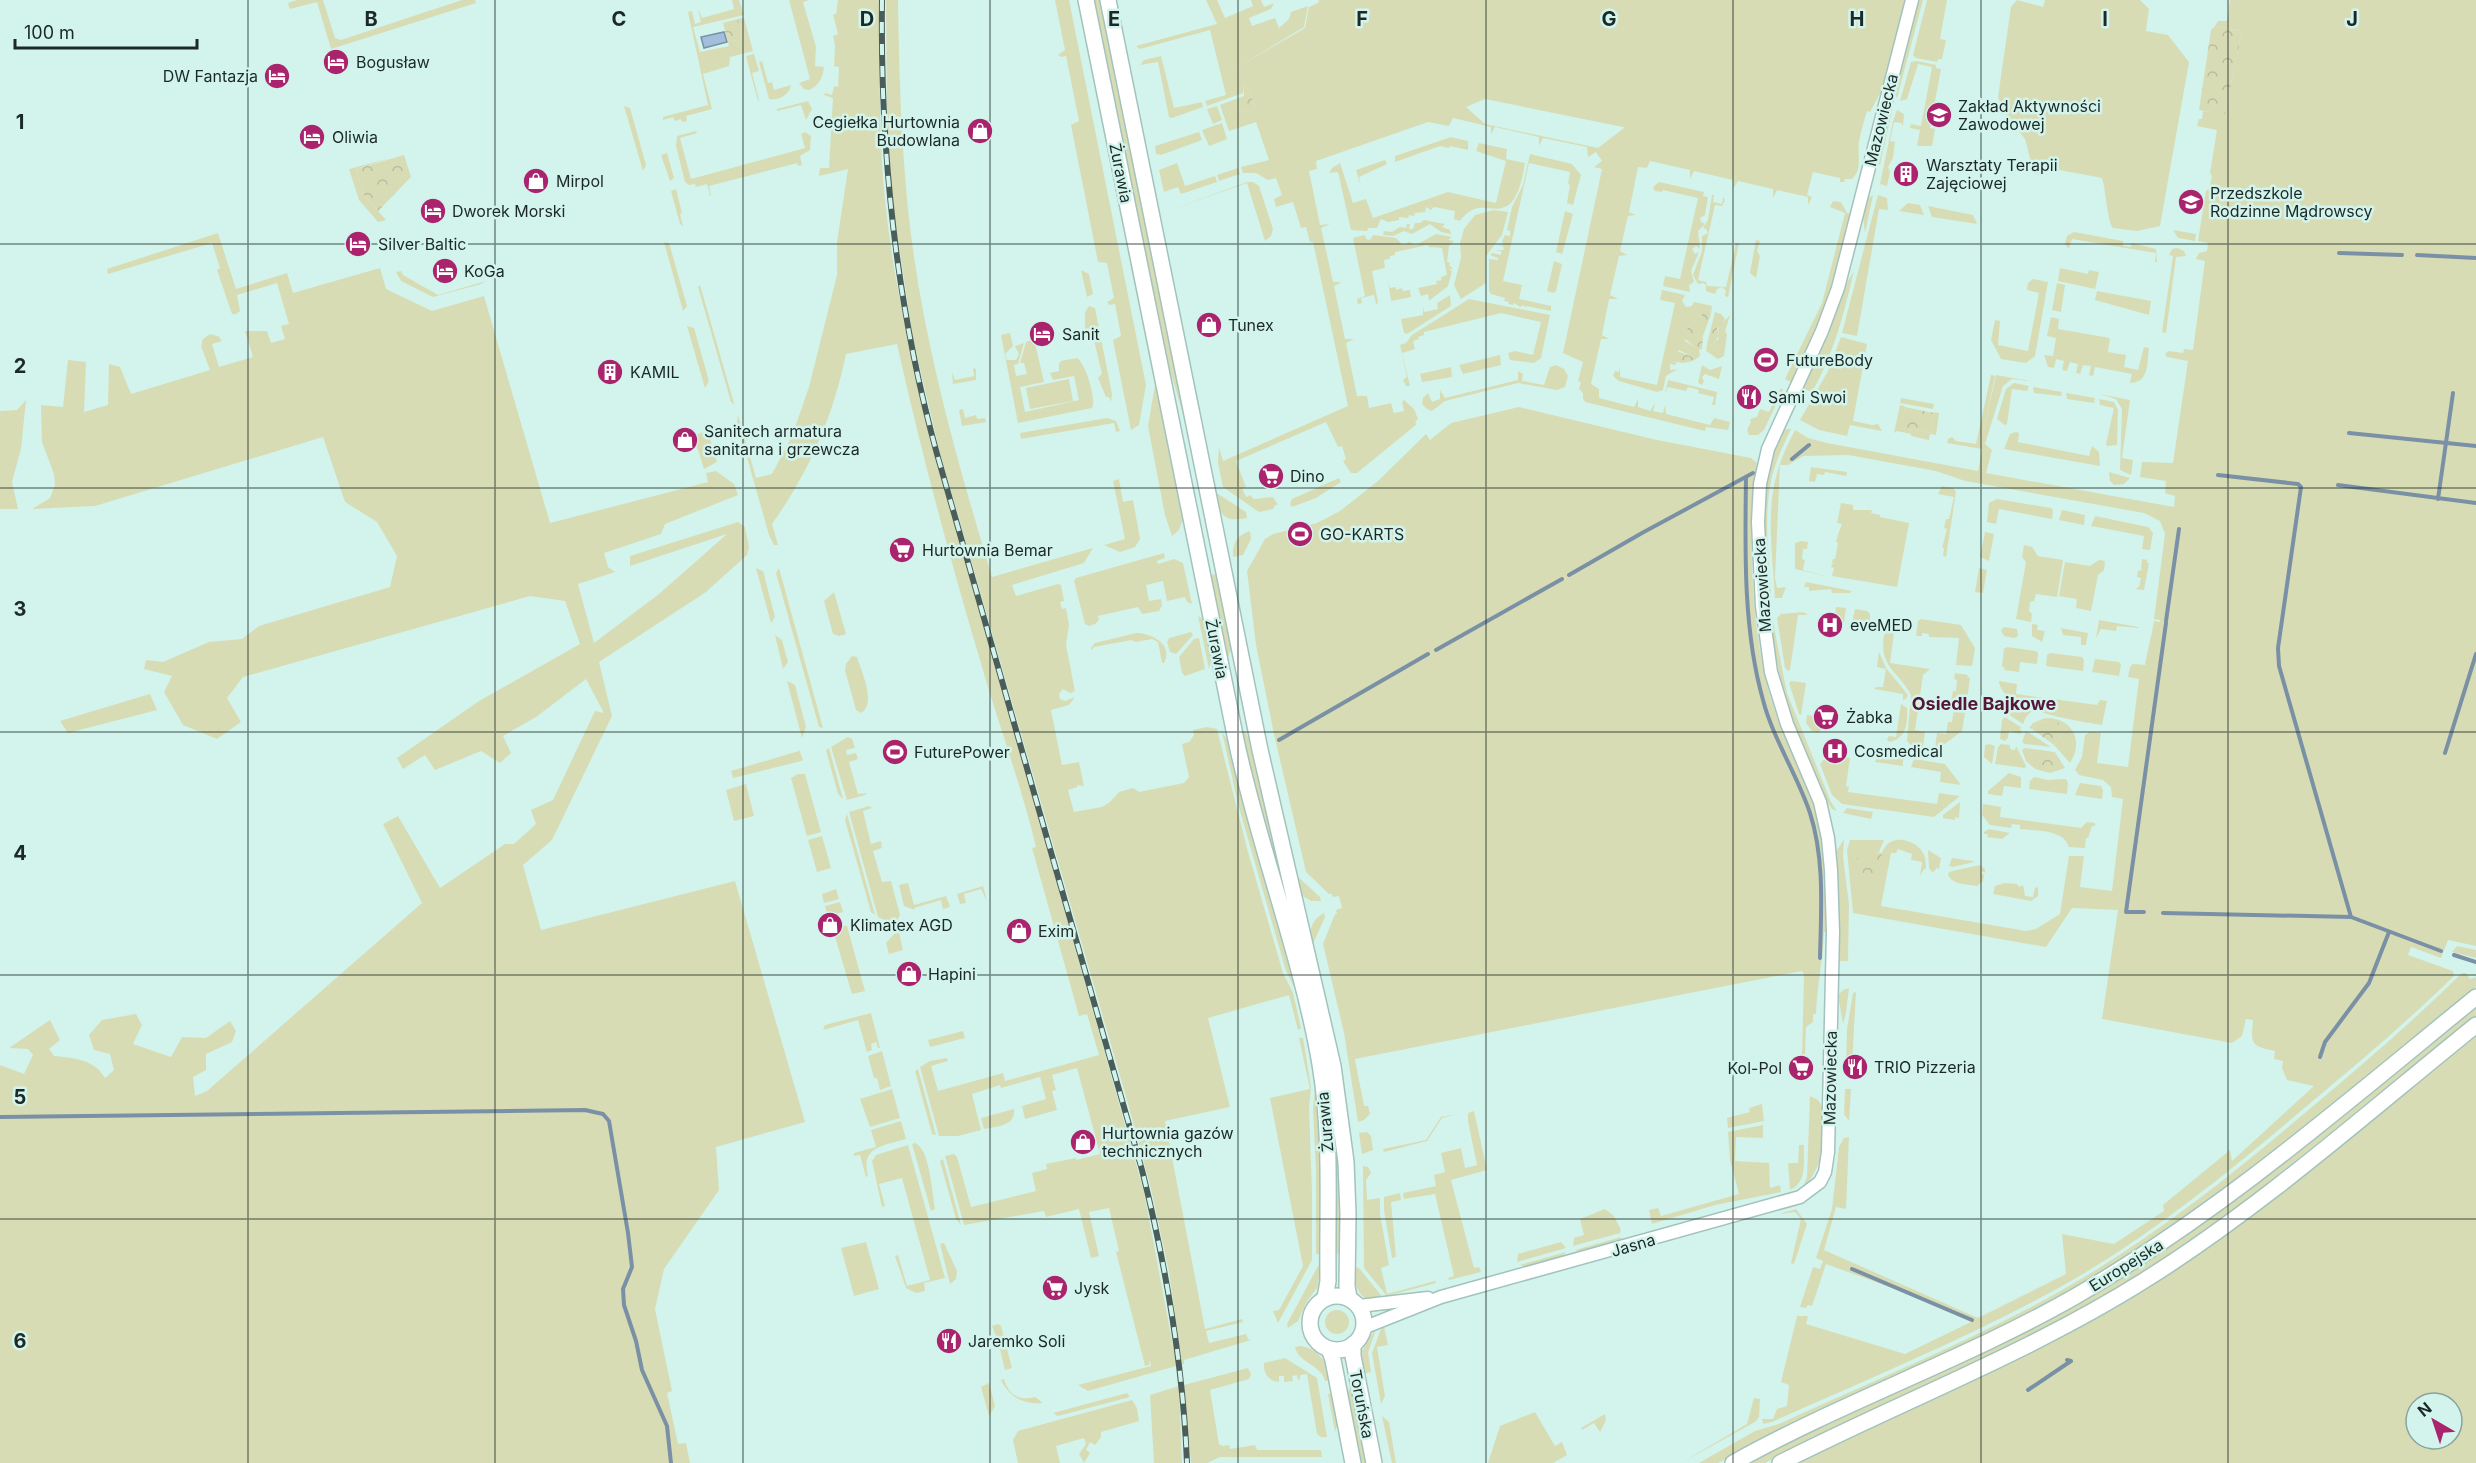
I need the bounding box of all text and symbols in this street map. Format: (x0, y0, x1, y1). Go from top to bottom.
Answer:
text: B (364, 7, 378, 31)
text: C (612, 7, 626, 31)
text: D (860, 7, 874, 31)
text: E (1108, 7, 1120, 31)
text: F (1356, 7, 1368, 31)
text: G (1601, 7, 1617, 31)
text: H (1850, 7, 1864, 31)
text: I (2102, 7, 2108, 31)
text: J (2346, 7, 2358, 31)
scale bar (15, 12, 196, 50)
text: 100 m (24, 22, 75, 43)
hotel icon: Bogusław (321, 47, 351, 77)
place label: Bogusław (356, 52, 430, 72)
hotel icon: DW Fantazja (262, 61, 292, 91)
place label: DW Fantazja (163, 66, 258, 86)
street label: Mazowiecka (1860, 72, 1902, 168)
place label: Zakład Aktywności Zawodowej (1958, 96, 2101, 134)
school or university icon: Zakład Aktywności Zawodowej (1924, 100, 1954, 130)
text: 1 (16, 110, 24, 134)
place label: Cegiełka Hurtownia Budowlana (812, 112, 960, 150)
shop icon: Cegiełka Hurtownia Budowlana (965, 116, 995, 146)
hotel icon: Oliwia (297, 122, 327, 152)
place label: Oliwia (332, 127, 378, 147)
street label: Żurawia (1105, 141, 1137, 205)
place label: Warsztaty Terapii Zajęciowej (1926, 155, 2058, 193)
building icon: Warsztaty Terapii Zajęciowej (1891, 159, 1921, 189)
shop icon: Mirpol (521, 166, 551, 196)
place label: Mirpol (556, 171, 604, 191)
place label: Przedszkole Rodzinne Mądrowscy (2210, 183, 2373, 221)
school or university icon: Przedszkole Rodzinne Mądrowscy (2176, 187, 2206, 217)
hotel icon: Dworek Morski (418, 196, 448, 226)
place label: Dworek Morski (452, 201, 565, 221)
hotel icon: Silver Baltic (343, 229, 373, 259)
place label: Silver Baltic (378, 234, 466, 254)
hotel icon: KoGa (430, 256, 460, 286)
place label: KoGa (464, 261, 505, 281)
shop icon: Tunex (1194, 310, 1224, 340)
place label: Tunex (1228, 315, 1274, 335)
hotel icon: Sanit (1027, 319, 1057, 349)
place label: Sanit (1062, 324, 1100, 344)
sports icon: FutureBody (1751, 345, 1781, 375)
place label: FutureBody (1786, 350, 1873, 370)
text: 2 (14, 354, 26, 378)
building icon: KAMIL (595, 357, 625, 387)
place label: KAMIL (630, 362, 680, 382)
restaurant icon: Sami Swoi (1734, 382, 1764, 412)
place label: Sami Swoi (1768, 387, 1846, 407)
place label: Sanitech armatura sanitarna i grzewcza (704, 421, 860, 459)
shop icon: Sanitech armatura sanitarna i grzewcza (670, 425, 700, 455)
supermarket icon: Dino (1256, 461, 1286, 491)
place label: Dino (1290, 466, 1324, 486)
sports icon: GO-KARTS (1285, 519, 1315, 549)
place label: GO-KARTS (1320, 524, 1404, 544)
supermarket icon: Hurtownia Bemar (887, 535, 917, 565)
street label: Mazowiecka (1749, 537, 1775, 633)
place label: Hurtownia Bemar (922, 540, 1053, 560)
text: 3 (14, 597, 26, 621)
hospital icon: eveMED (1815, 610, 1845, 640)
place label: eveMED (1850, 615, 1913, 635)
street label: Żurawia (1201, 617, 1233, 681)
district label: Osiedle Bajkowe (1912, 693, 2057, 714)
supermarket icon: Żabka (1811, 702, 1841, 732)
place label: Żabka (1846, 707, 1893, 727)
hospital icon: Cosmedical (1820, 736, 1850, 766)
sports icon: FuturePower (880, 737, 910, 767)
place label: Cosmedical (1854, 741, 1943, 761)
place label: FuturePower (914, 742, 1010, 762)
text: 4 (13, 841, 27, 865)
shop icon: Klimatex AGD (815, 910, 845, 940)
place label: Klimatex AGD (850, 915, 953, 935)
shop icon: Exim (1004, 916, 1034, 946)
place label: Exim (1038, 921, 1074, 941)
shop icon: Hapini (894, 959, 924, 989)
place label: Hapini (928, 964, 976, 984)
street label: Mazowiecka (1819, 1031, 1841, 1125)
restaurant icon: TRIO Pizzeria (1840, 1052, 1870, 1082)
supermarket icon: Kol-Pol (1786, 1053, 1816, 1083)
place label: TRIO Pizzeria (1874, 1057, 1976, 1077)
place label: Kol-Pol (1727, 1058, 1782, 1078)
text: 5 (14, 1085, 26, 1109)
street label: Żurawia (1312, 1091, 1338, 1153)
place label: Hurtownia gazów technicznych (1102, 1123, 1234, 1161)
shop icon: Hurtownia gazów technicznych (1068, 1127, 1098, 1157)
street label: Jasna (1609, 1229, 1657, 1261)
street label: Europejska (2085, 1234, 2167, 1296)
supermarket icon: Jysk (1040, 1273, 1070, 1303)
place label: Jysk (1074, 1278, 1110, 1298)
restaurant icon: Jaremko Soli (934, 1326, 964, 1356)
text: 6 (14, 1329, 27, 1353)
place label: Jaremko Soli (968, 1331, 1065, 1351)
street label: Toruńska (1346, 1368, 1378, 1440)
north arrow (2404, 1391, 2464, 1451)
text: N (2414, 1398, 2436, 1421)

